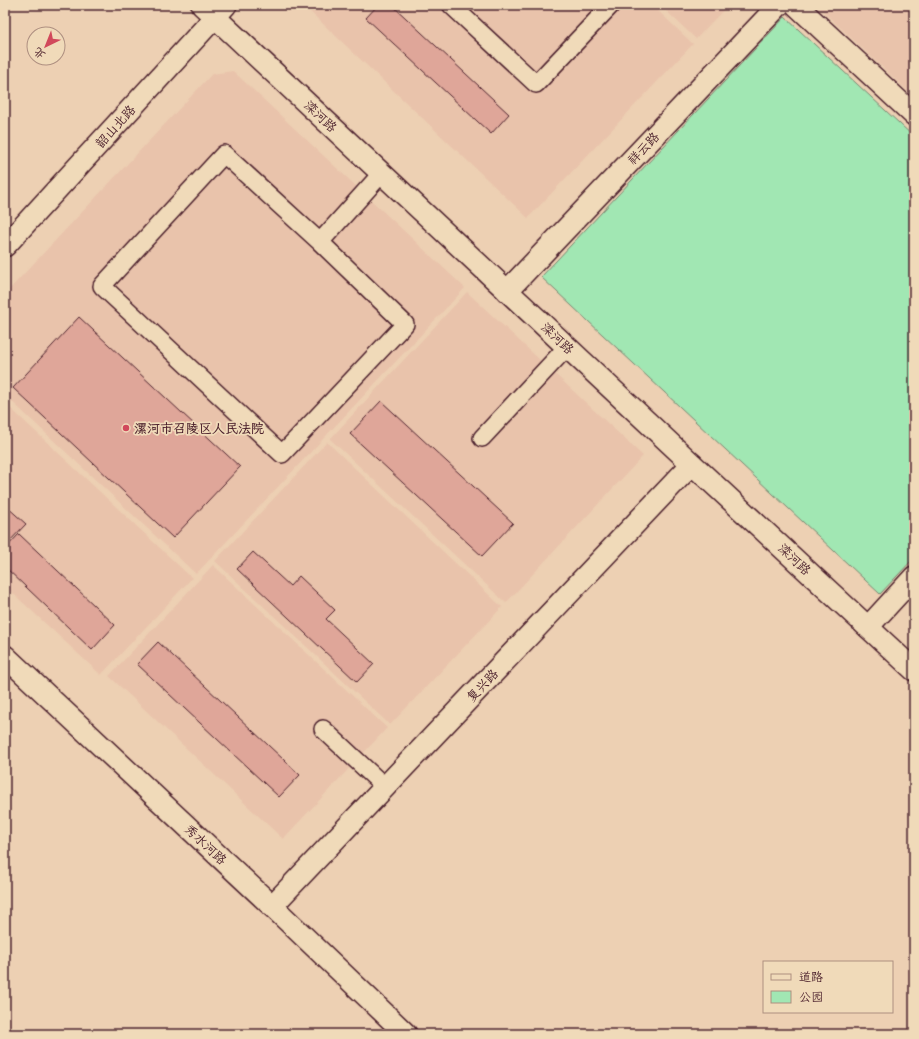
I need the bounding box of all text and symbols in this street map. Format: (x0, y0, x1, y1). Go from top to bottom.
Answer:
north arrow (26, 26, 66, 66)
text: 北 (31, 44, 49, 61)
street label: 滦河路 (300, 98, 340, 137)
street label: 韶山北路 (92, 102, 140, 152)
street label: 祥云路 (624, 129, 664, 169)
street label: 滦河路 (537, 320, 577, 359)
place label: 漯河市召陵区人民法院 (134, 421, 264, 438)
marker: 漯河市召陵区人民法院 (121, 423, 131, 433)
street label: 滦河路 (774, 541, 814, 580)
street label: 复兴路 (464, 666, 503, 706)
street label: 秀水河路 (180, 821, 230, 869)
legend (763, 961, 893, 1013)
text: 道路 (799, 970, 823, 986)
text: 公园 (799, 990, 823, 1006)

